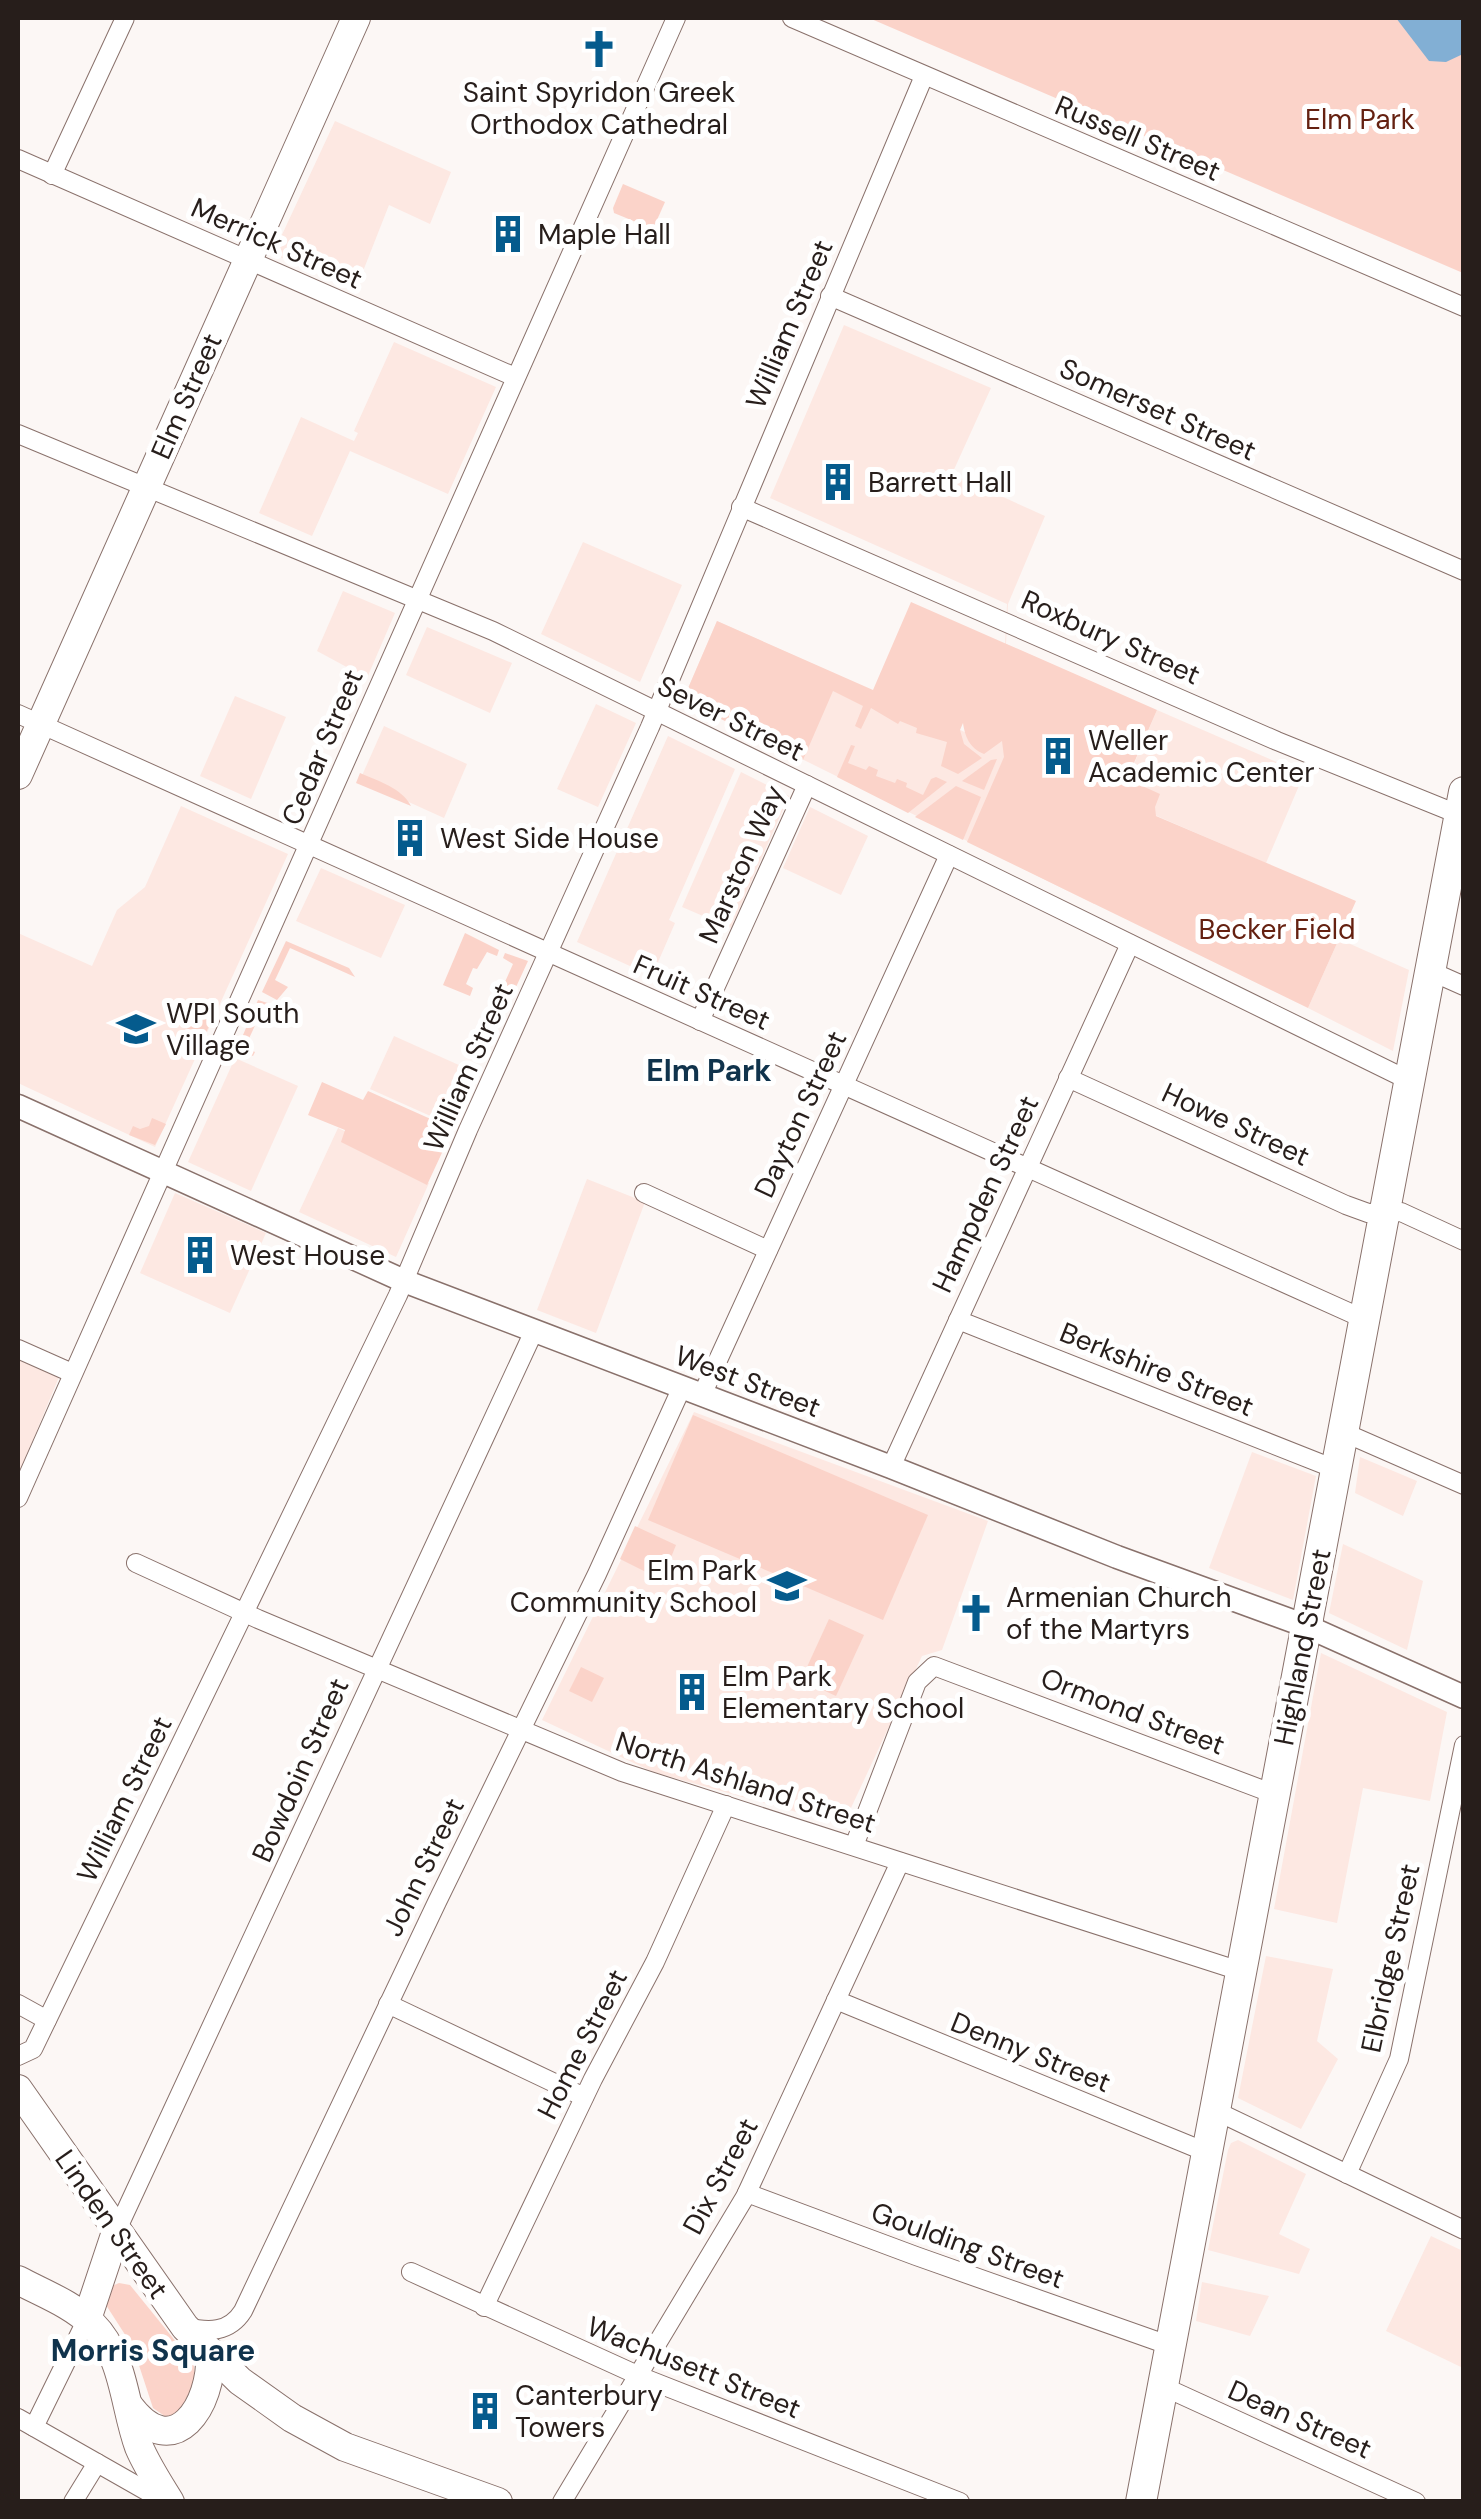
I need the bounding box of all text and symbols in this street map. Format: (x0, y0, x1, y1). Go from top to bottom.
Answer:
church icon: Saint Spyridon Greek Orthodox Cathedral (578, 28, 620, 70)
place label: Saint Spyridon Greek Orthodox Cathedral (463, 74, 735, 143)
street label: Russell Street (1050, 87, 1226, 190)
park label: Elm Park (1305, 101, 1415, 138)
street label: Merrick Street (185, 189, 368, 298)
building icon: Maple Hall (487, 213, 529, 255)
place label: Maple Hall (538, 216, 671, 253)
street label: William Street (737, 234, 842, 414)
street label: Elm Street (142, 328, 231, 465)
street label: Somerset Street (1054, 350, 1262, 469)
building icon: Barrett Hall (817, 461, 859, 503)
place label: Barrett Hall (868, 464, 1012, 501)
street label: Roxbury Street (1016, 582, 1206, 693)
street label: Cedar Street (273, 664, 372, 831)
street label: Sever Street (651, 667, 810, 770)
place label: Weller Academic Center (1088, 722, 1315, 791)
building icon: Weller Academic Center (1037, 735, 1079, 777)
street label: Marston Way (690, 779, 793, 949)
building icon: West Side House (389, 817, 431, 859)
place label: West Side House (440, 820, 659, 857)
park label: Becker Field (1198, 911, 1356, 948)
street label: Fruit Street (628, 946, 776, 1039)
street label: William Street (415, 977, 522, 1157)
place label: WPI South Village (166, 995, 299, 1064)
school or university icon: WPI South Village (115, 1008, 157, 1050)
street label: Dayton Street (746, 1025, 855, 1203)
district label: Elm Park (646, 1051, 772, 1090)
street label: Howe Street (1156, 1074, 1316, 1175)
street label: Hampden Street (924, 1090, 1047, 1299)
building icon: West House (179, 1234, 221, 1276)
place label: West House (230, 1237, 385, 1274)
street label: Berkshire Street (1054, 1314, 1259, 1425)
street label: West Street (670, 1337, 826, 1426)
street label: Highland Street (1265, 1546, 1340, 1749)
place label: Elm Park Community School (510, 1552, 757, 1621)
school or university icon: Elm Park Community School (766, 1565, 808, 1607)
place label: Armenian Church of the Martyrs (1006, 1579, 1232, 1648)
church icon: Armenian Church of the Martyrs (955, 1592, 997, 1634)
place label: Elm Park Elementary School (722, 1658, 964, 1727)
street label: Ormond Street (1036, 1659, 1230, 1764)
building icon: Elm Park Elementary School (671, 1671, 713, 1713)
street label: Bowdoin Street (243, 1672, 358, 1868)
street label: William Street (68, 1710, 181, 1888)
street label: North Ashland Street (611, 1723, 881, 1842)
street label: John Street (374, 1792, 473, 1943)
street label: Elbridge Street (1352, 1860, 1429, 2056)
street label: Home Street (529, 1963, 636, 2125)
street label: Denny Street (945, 2004, 1116, 2101)
street label: Dix Street (674, 2112, 767, 2241)
street label: Linden Street (47, 2142, 177, 2306)
street label: Goulding Street (866, 2193, 1069, 2298)
street label: Wachusett Street (581, 2308, 806, 2427)
district label: Morris Square (51, 2331, 255, 2370)
street label: Dean Street (1222, 2371, 1377, 2468)
place label: Canterbury Towers (515, 2377, 663, 2446)
building icon: Canterbury Towers (464, 2390, 506, 2432)

